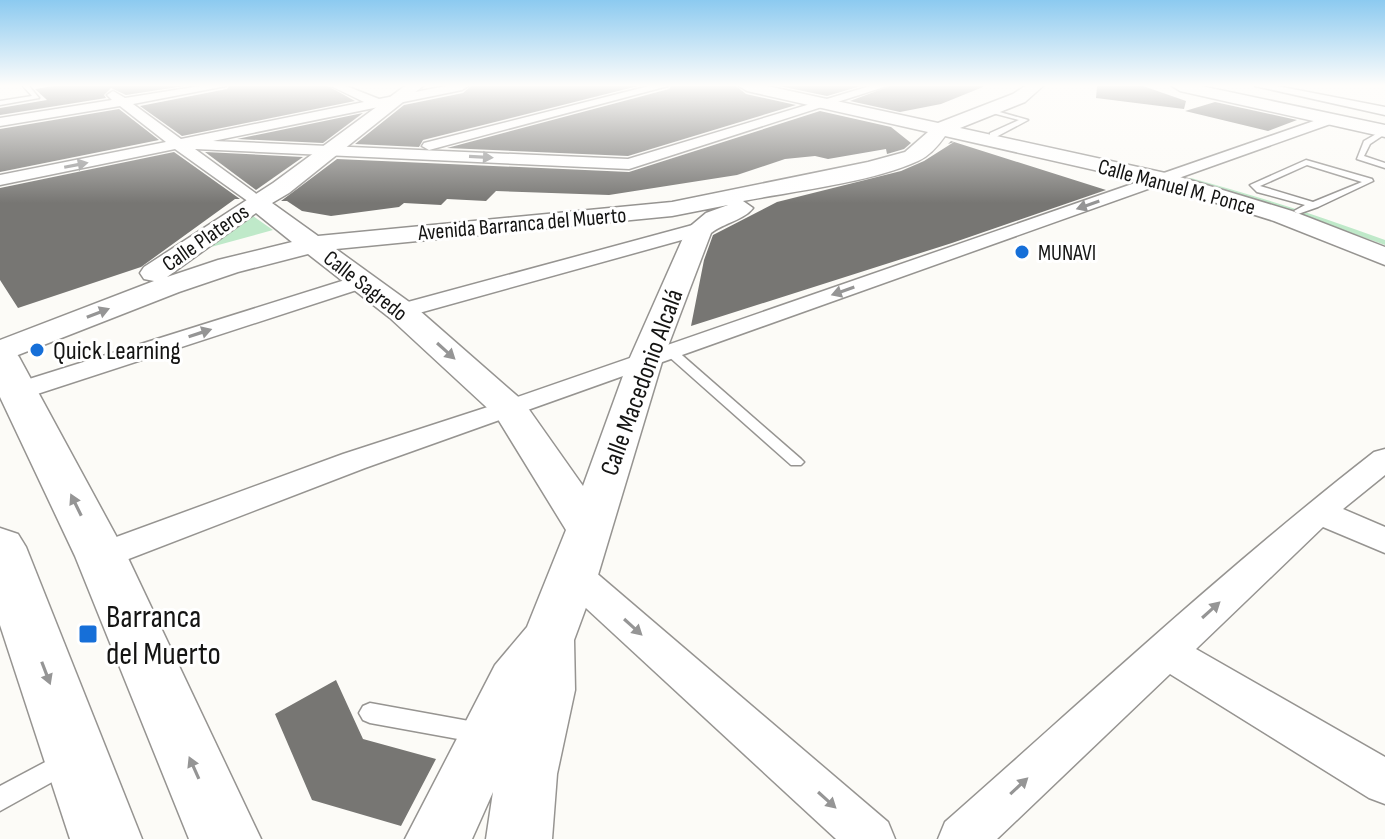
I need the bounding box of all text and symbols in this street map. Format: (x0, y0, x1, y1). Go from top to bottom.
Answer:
one-way arrow (469, 151, 494, 164)
street label: Calle Manuel M. Ponce (1095, 153, 1258, 221)
one-way arrow (64, 158, 89, 170)
street label: Calle Plateros (157, 199, 254, 278)
one-way arrow (1076, 199, 1100, 211)
street label: Avenida Barranca del Muerto (416, 202, 627, 247)
place label: MUNAVI (1038, 240, 1096, 267)
marker: MUNAVI (1013, 243, 1031, 261)
street label: Calle Sagredo (318, 245, 412, 327)
street label: Calle Macedonio Alcalá (594, 285, 691, 480)
one-way arrow (831, 286, 855, 298)
one-way arrow (86, 306, 110, 319)
one-way arrow (188, 326, 212, 338)
place label: Quick Learning (53, 336, 181, 367)
marker: Quick Learning (28, 341, 46, 359)
one-way arrow (436, 342, 455, 360)
one-way arrow (69, 494, 82, 517)
place label: Barranca del Muerto (106, 598, 221, 674)
one-way arrow (1201, 602, 1220, 620)
one-way arrow (623, 618, 642, 636)
marker: Barranca del Muerto (77, 623, 99, 645)
one-way arrow (40, 661, 53, 685)
one-way arrow (187, 756, 201, 779)
one-way arrow (1010, 778, 1029, 796)
one-way arrow (816, 791, 836, 808)

